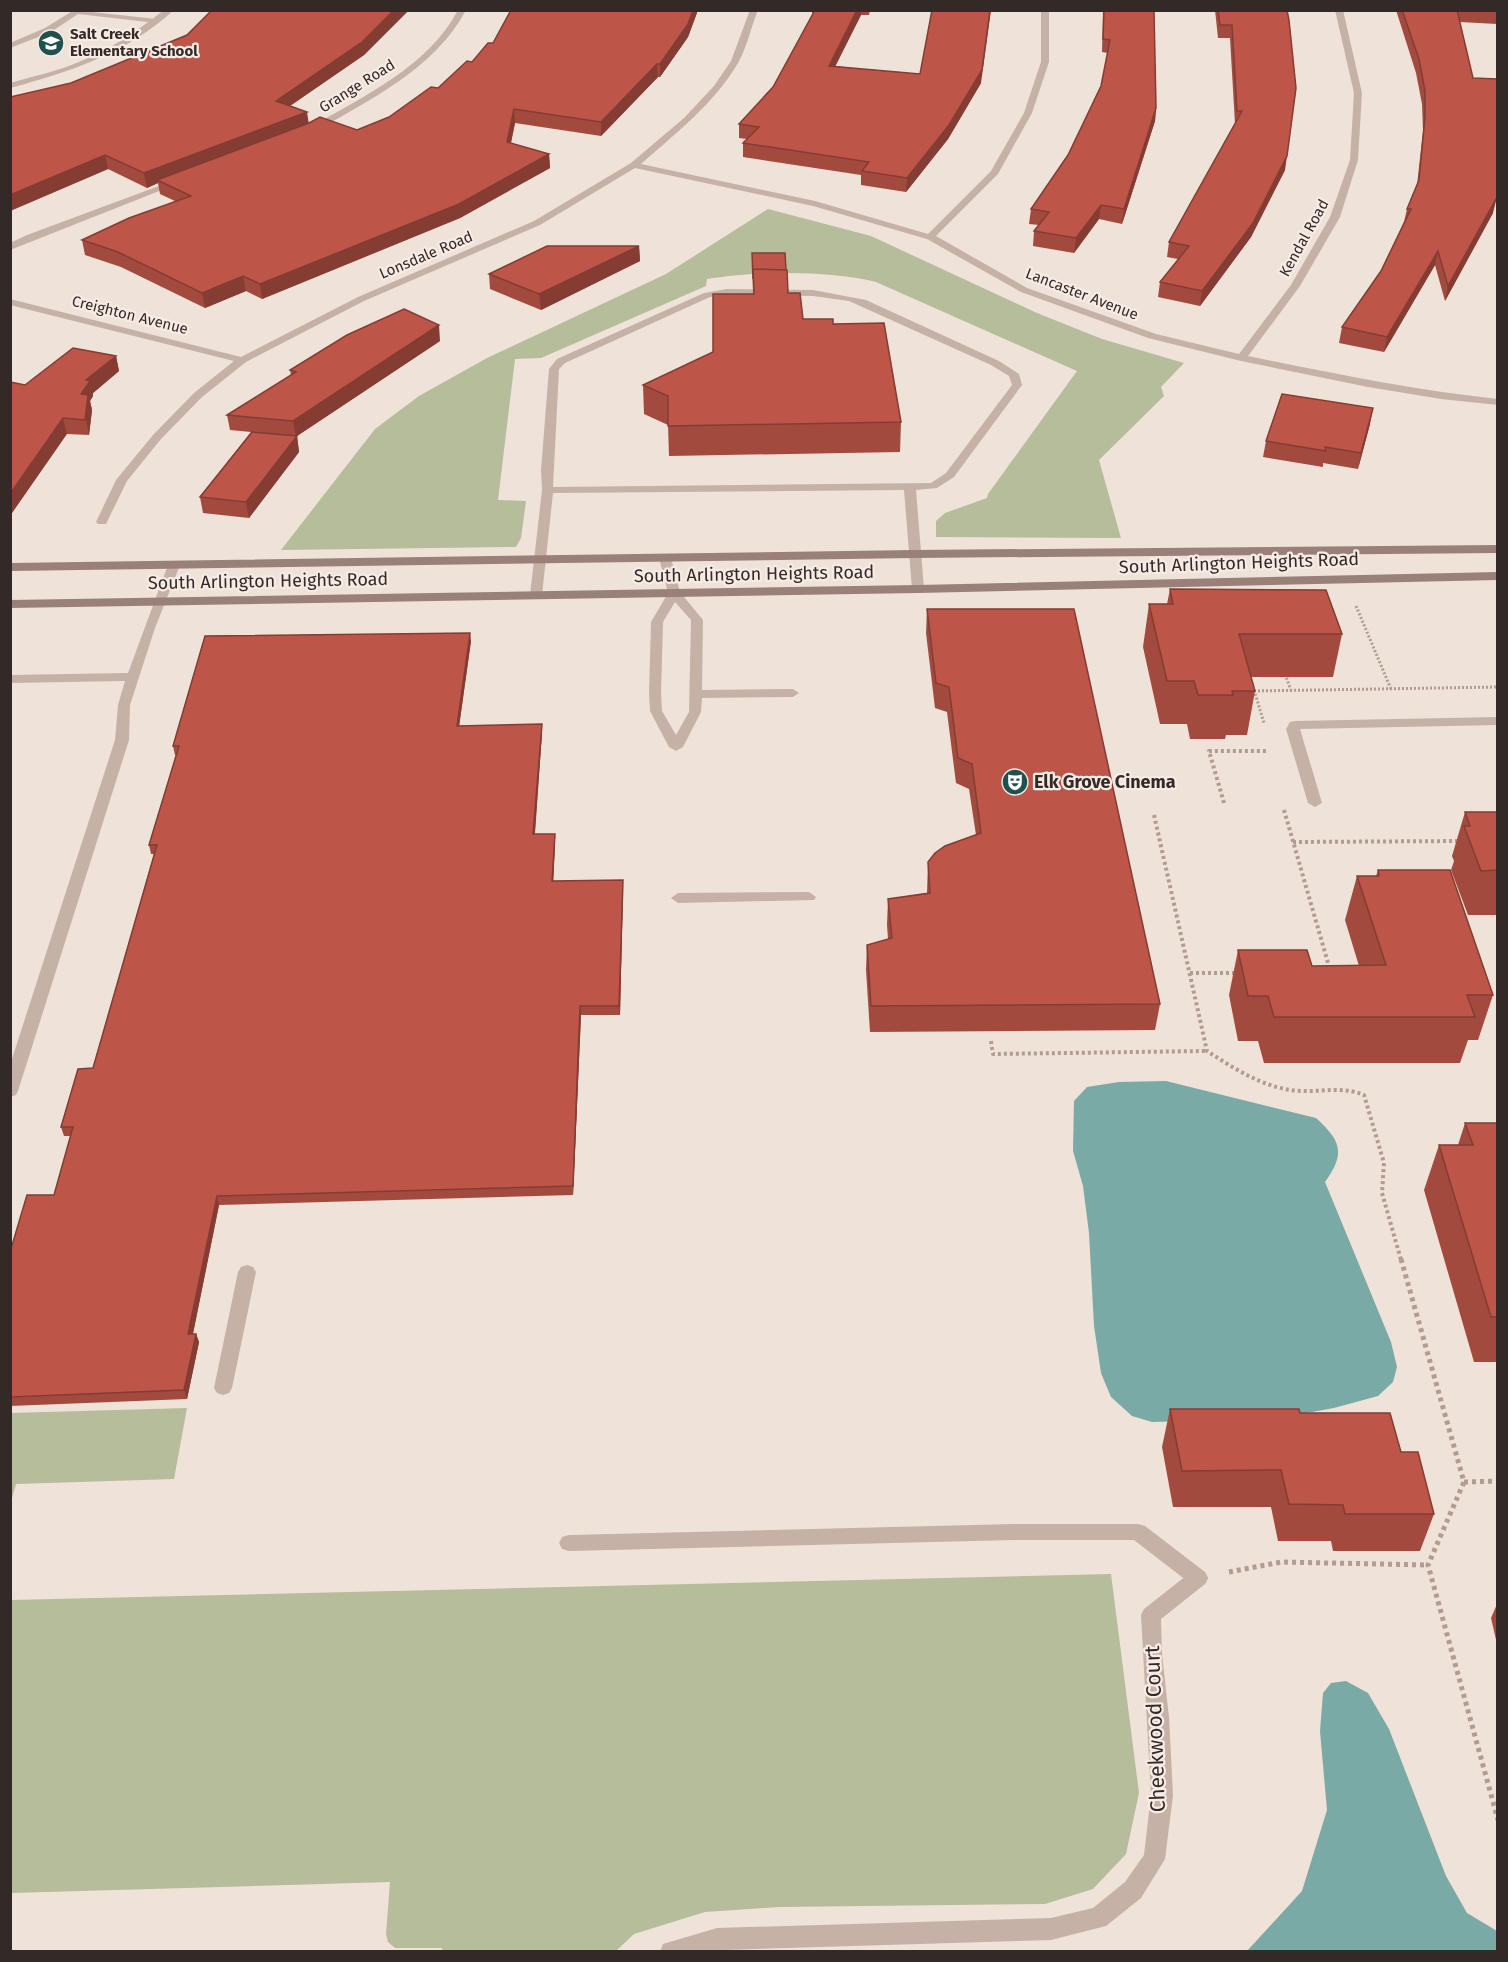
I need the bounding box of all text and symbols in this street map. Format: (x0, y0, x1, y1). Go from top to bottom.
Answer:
place label: Salt Creek Elementary School (70, 25, 198, 60)
school or university icon: Salt Creek Elementary School (36, 28, 66, 58)
street label: Grange Road (316, 56, 398, 116)
street label: Kendal Road (1275, 196, 1333, 280)
street label: Lonsdale Road (377, 227, 475, 283)
street label: Lancaster Avenue (1023, 264, 1141, 324)
street label: Creighton Avenue (70, 292, 190, 338)
street label: South Arlington Heights Road (1118, 548, 1360, 578)
street label: South Arlington Heights Road (634, 561, 874, 587)
street label: South Arlington Heights Road (148, 568, 388, 594)
theatre icon: Elk Grove Cinema (1000, 767, 1030, 797)
place label: Elk Grove Cinema (1034, 771, 1176, 793)
street label: Cheekwood Court (1139, 1645, 1171, 1813)

